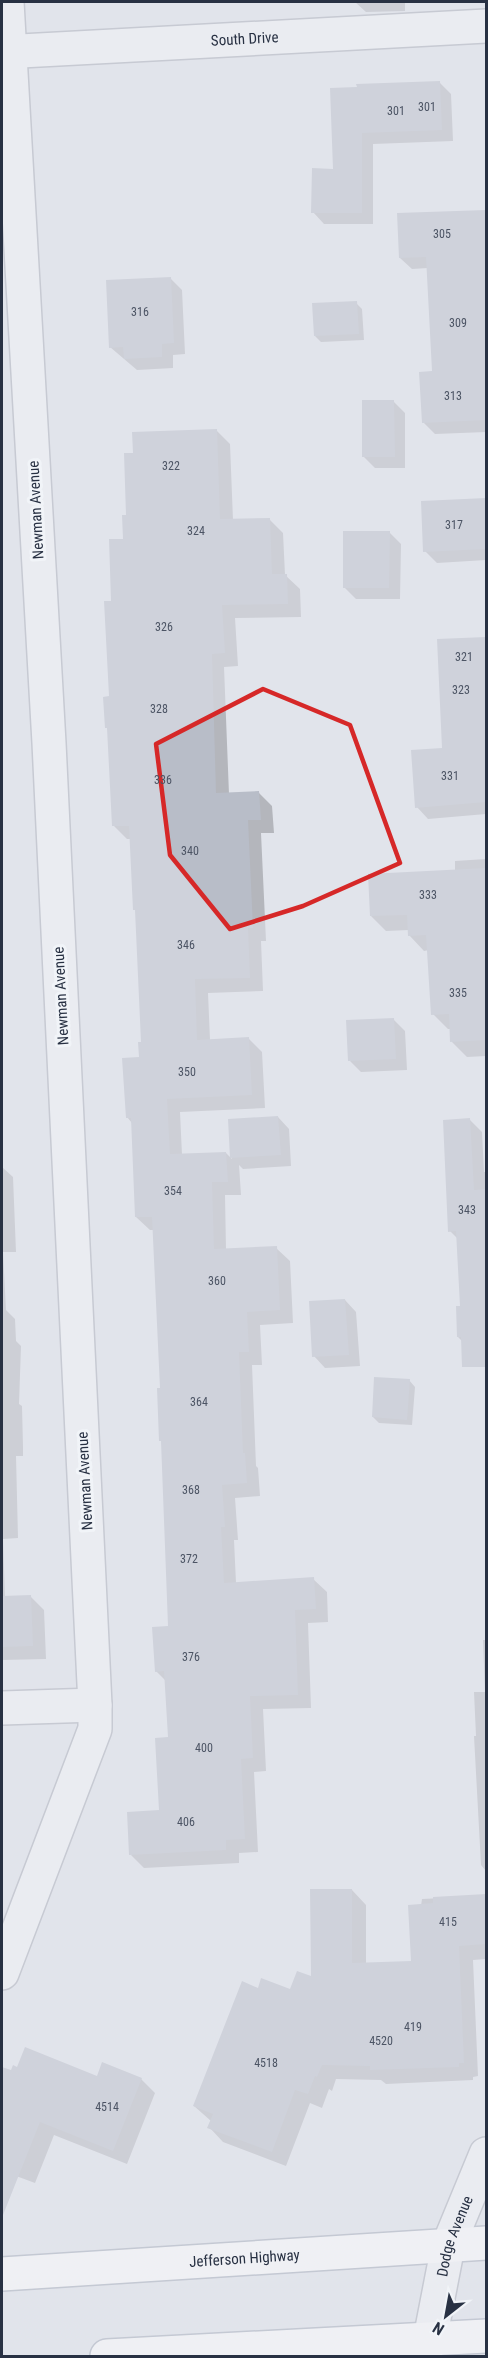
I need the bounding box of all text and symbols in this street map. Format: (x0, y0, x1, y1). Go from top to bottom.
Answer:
street label: South Drive (210, 28, 279, 50)
house number: 301 (418, 100, 436, 114)
house number: 301 (387, 104, 405, 118)
house number: 305 (433, 227, 451, 241)
house number: 316 (131, 305, 149, 319)
house number: 309 (449, 316, 467, 330)
house number: 313 (444, 389, 462, 403)
house number: 322 (162, 459, 180, 473)
street label: Newman Avenue (24, 460, 48, 560)
house number: 317 (445, 518, 463, 532)
house number: 324 (187, 524, 205, 538)
house number: 326 (155, 620, 173, 634)
house number: 321 (455, 650, 473, 664)
house number: 323 (452, 683, 470, 697)
house number: 328 (150, 702, 168, 716)
house number: 331 (441, 769, 459, 783)
house number: 336 (154, 773, 172, 787)
house number: 340 (181, 844, 199, 858)
house number: 333 (419, 888, 437, 902)
house number: 346 (177, 938, 195, 952)
street label: Newman Avenue (49, 946, 73, 1046)
house number: 335 (449, 986, 467, 1000)
house number: 350 (178, 1065, 196, 1079)
house number: 354 (164, 1184, 182, 1198)
house number: 343 (458, 1203, 476, 1217)
house number: 360 (208, 1274, 226, 1288)
house number: 364 (190, 1395, 208, 1409)
street label: Newman Avenue (73, 1431, 97, 1531)
house number: 368 (182, 1483, 200, 1497)
house number: 372 (180, 1552, 198, 1566)
house number: 376 (182, 1650, 200, 1664)
house number: 400 (195, 1741, 213, 1755)
house number: 406 (177, 1815, 195, 1829)
house number: 415 (439, 1915, 457, 1929)
house number: 419 (404, 2020, 422, 2034)
house number: 4520 (369, 2034, 393, 2048)
house number: 4518 (254, 2056, 278, 2070)
house number: 4514 (95, 2100, 119, 2114)
street label: Dodge Avenue (433, 2193, 477, 2278)
street label: Jefferson Highway (189, 2246, 300, 2271)
north arrow (416, 2286, 476, 2346)
text: N (429, 2318, 448, 2339)

